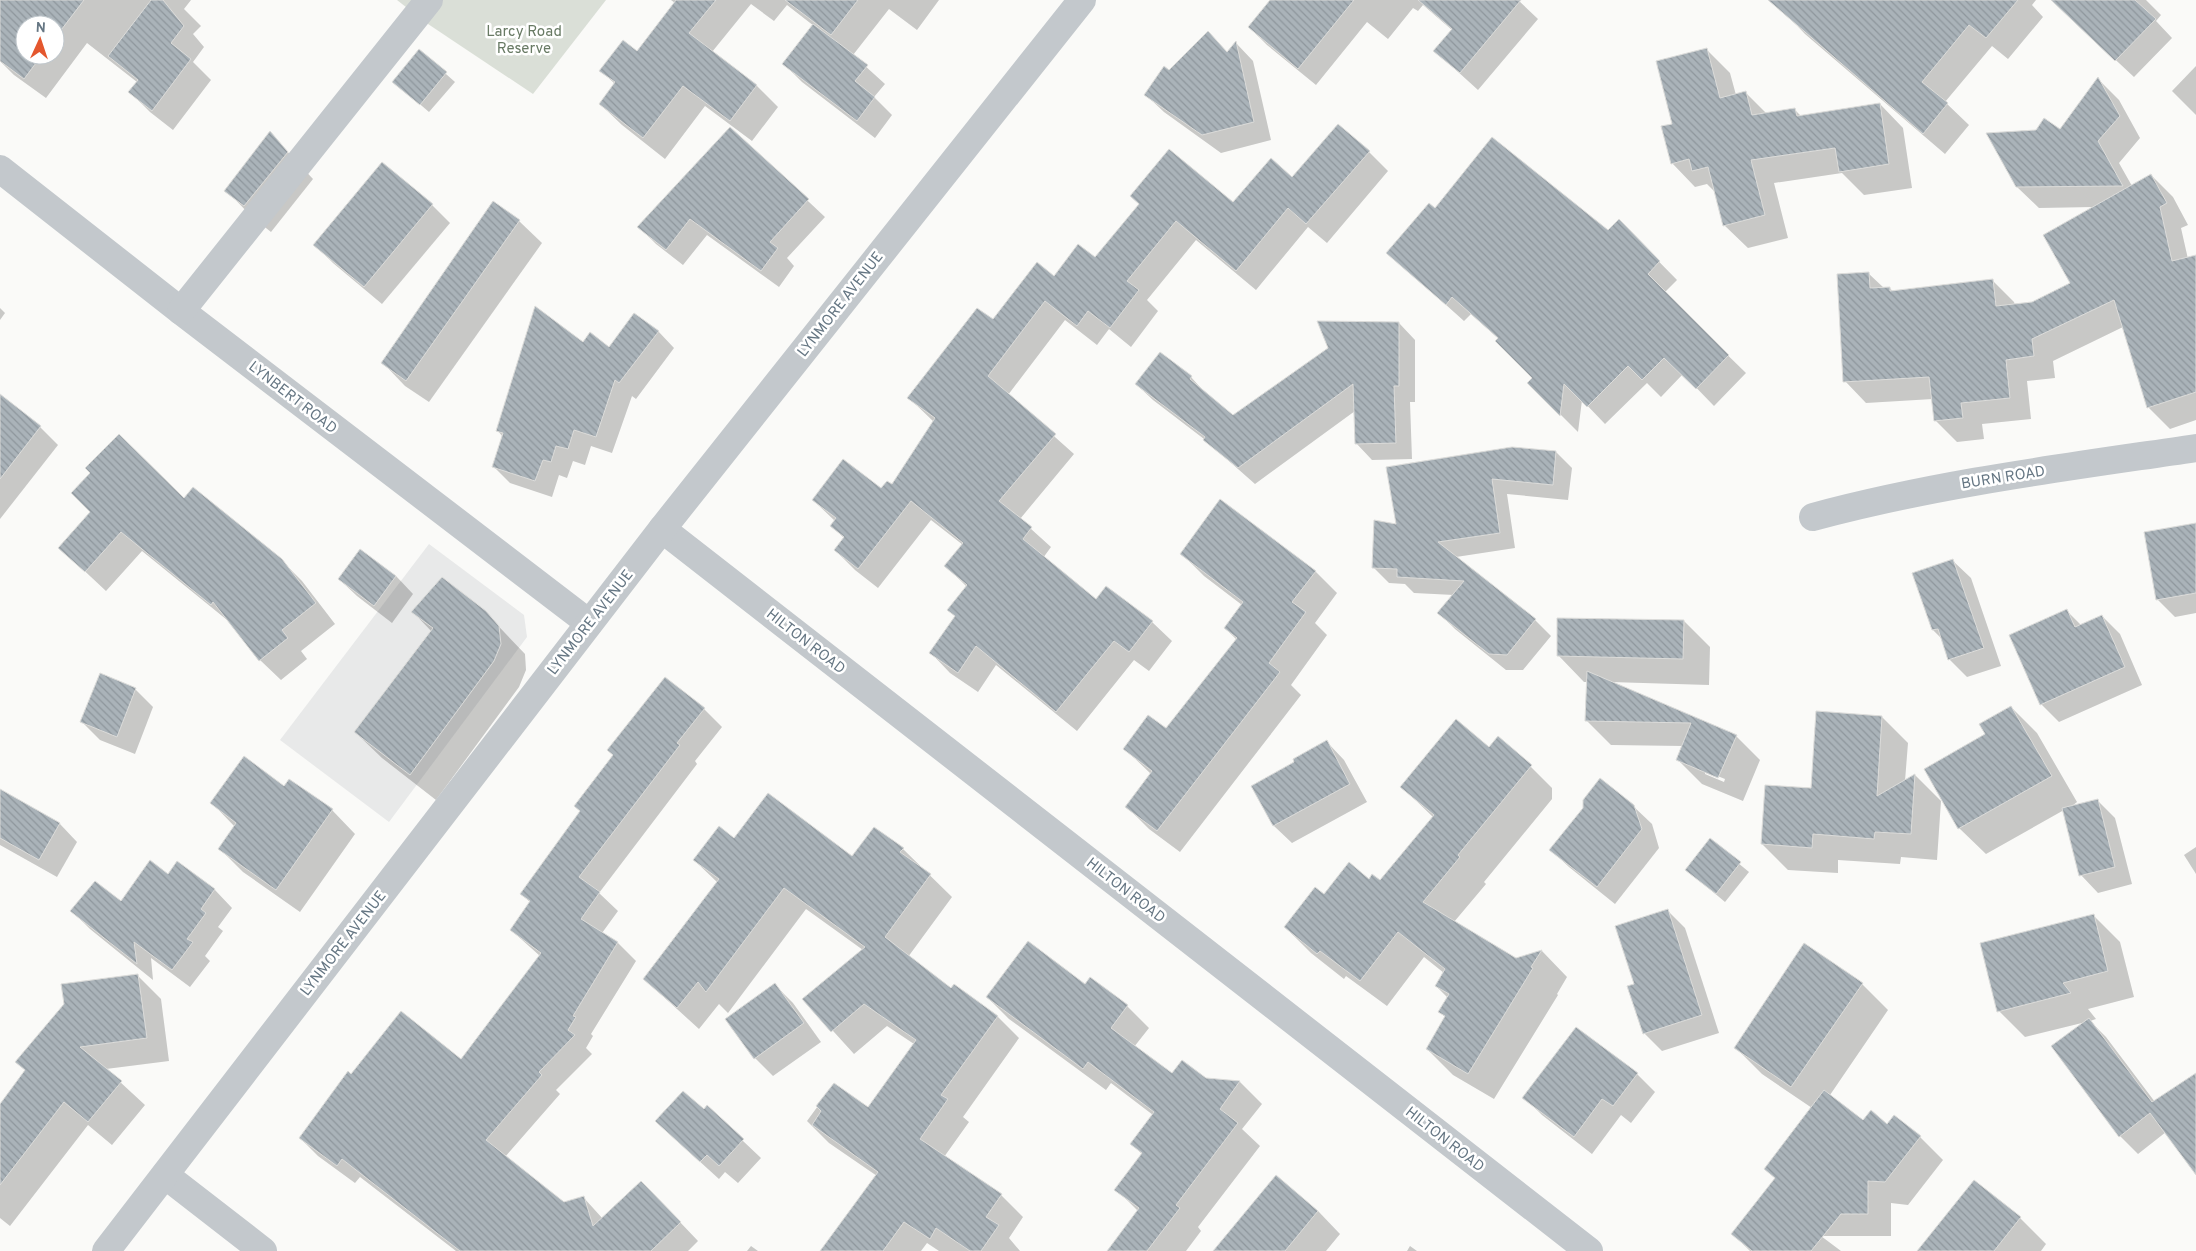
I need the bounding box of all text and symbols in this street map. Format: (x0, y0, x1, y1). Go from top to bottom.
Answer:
north arrow (15, 15, 65, 65)
text: N (35, 20, 46, 37)
park label: Larcy Road Reserve (486, 23, 562, 59)
street label: LYNMORE AVENUE (794, 248, 888, 362)
street label: LYNBERT ROAD (244, 358, 340, 439)
street label: BURN ROAD (1960, 462, 2046, 494)
street label: LYNMORE AVENUE (544, 566, 638, 680)
street label: HILTON ROAD (762, 605, 848, 679)
street label: HILTON ROAD (1082, 854, 1168, 928)
street label: LYNMORE AVENUE (297, 887, 391, 1001)
street label: HILTON ROAD (1401, 1103, 1487, 1177)

